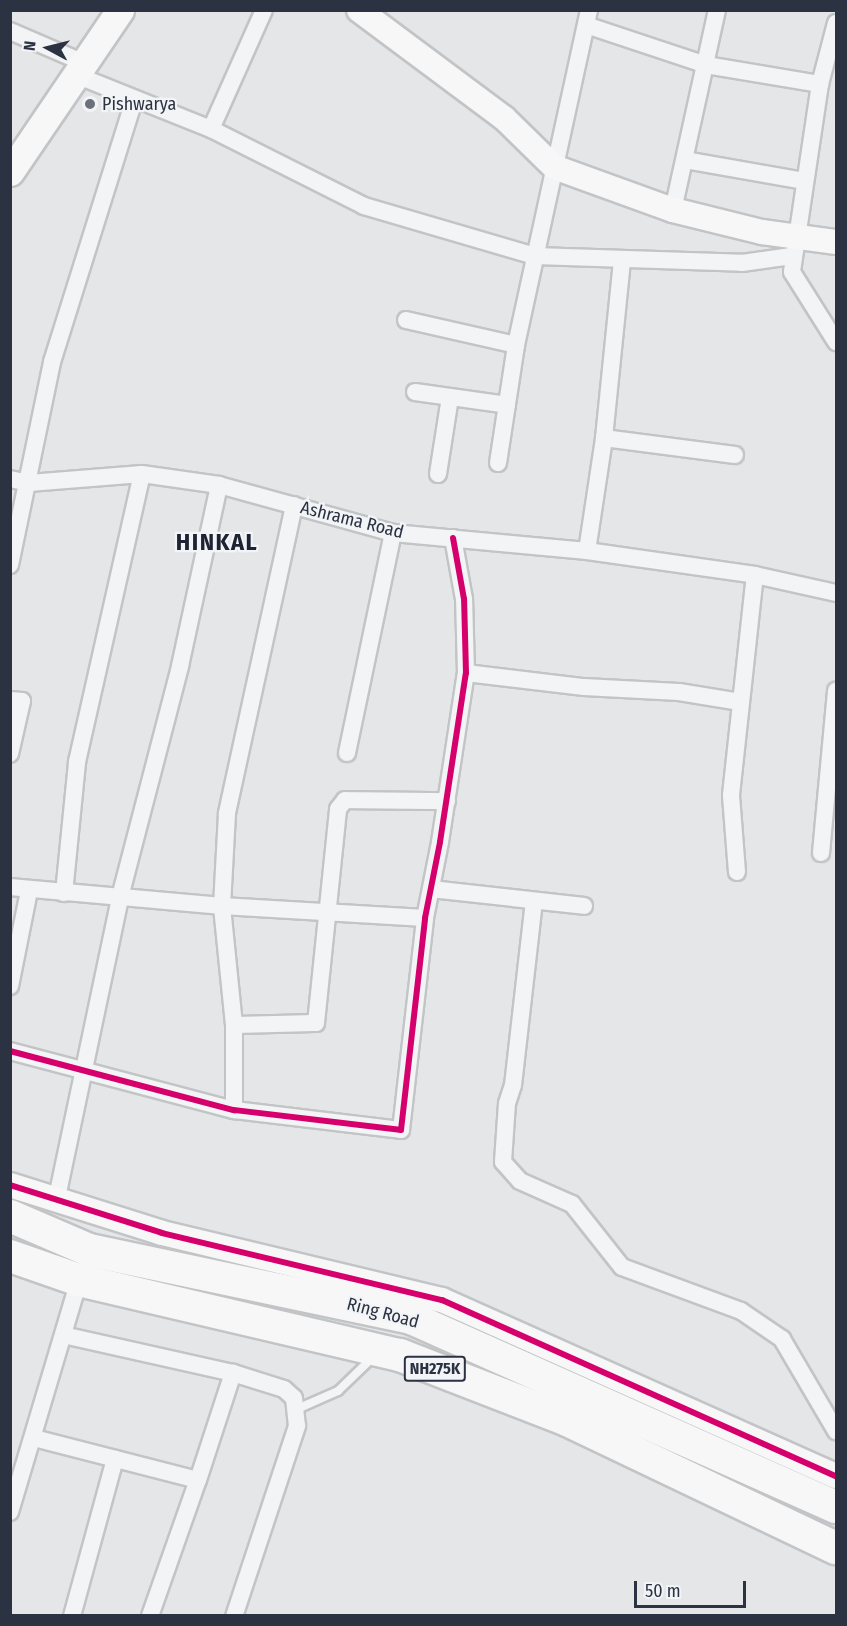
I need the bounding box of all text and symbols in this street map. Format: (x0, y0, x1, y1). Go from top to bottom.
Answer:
north arrow (18, 18, 78, 78)
text: N (20, 40, 40, 52)
place label: Pishwarya (102, 93, 176, 115)
marker: Pishwarya (83, 97, 97, 111)
street label: Ashrama Road (298, 497, 406, 543)
district label: HINKAL (176, 529, 258, 557)
street label: Ring Road (345, 1293, 421, 1333)
road number: NH275K (404, 1356, 466, 1382)
scale bar (637, 1569, 750, 1607)
text: 50 m (645, 1580, 681, 1602)

